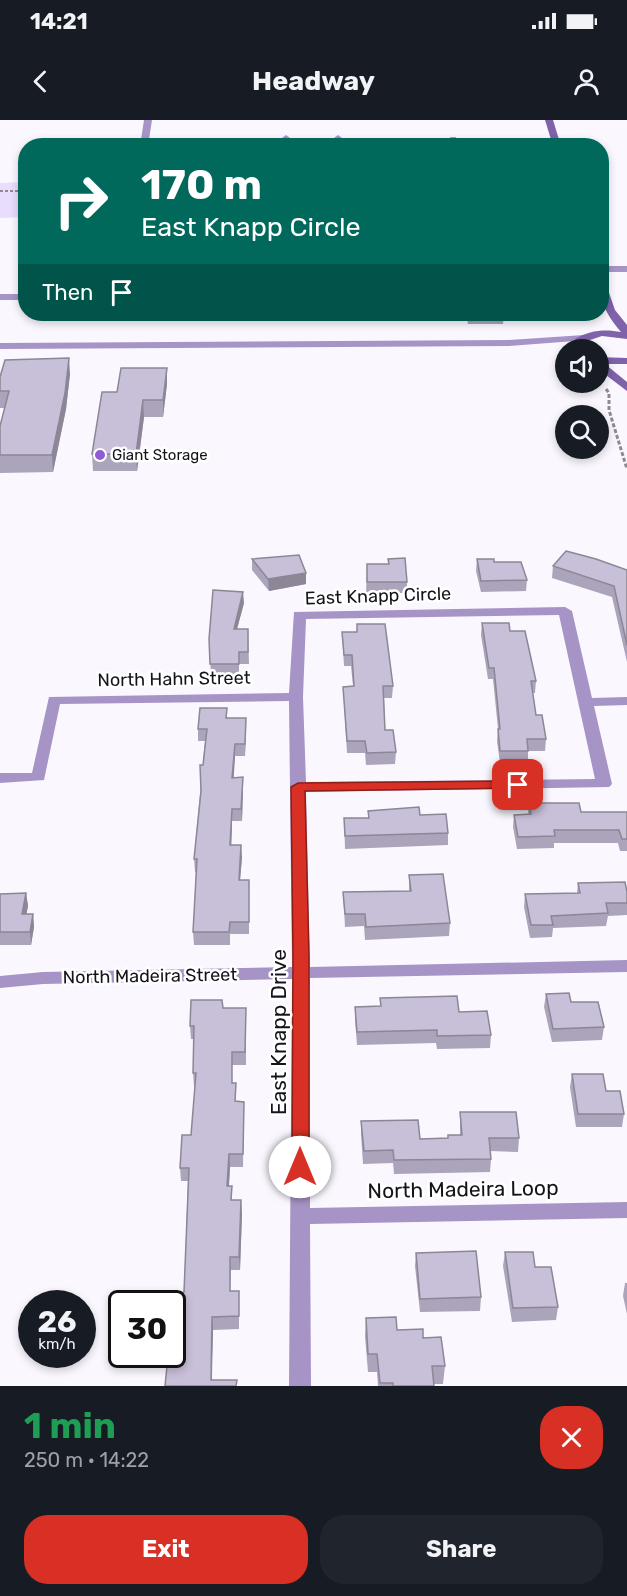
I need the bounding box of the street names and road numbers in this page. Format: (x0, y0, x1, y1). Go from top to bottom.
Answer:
street label: East Knapp Circle (304, 582, 452, 610)
street label: North Hahn Street (97, 667, 251, 691)
street label: East Knapp Drive (266, 949, 291, 1115)
street label: North Madeira Street (63, 963, 237, 989)
street label: North Madeira Loop (367, 1175, 559, 1203)

